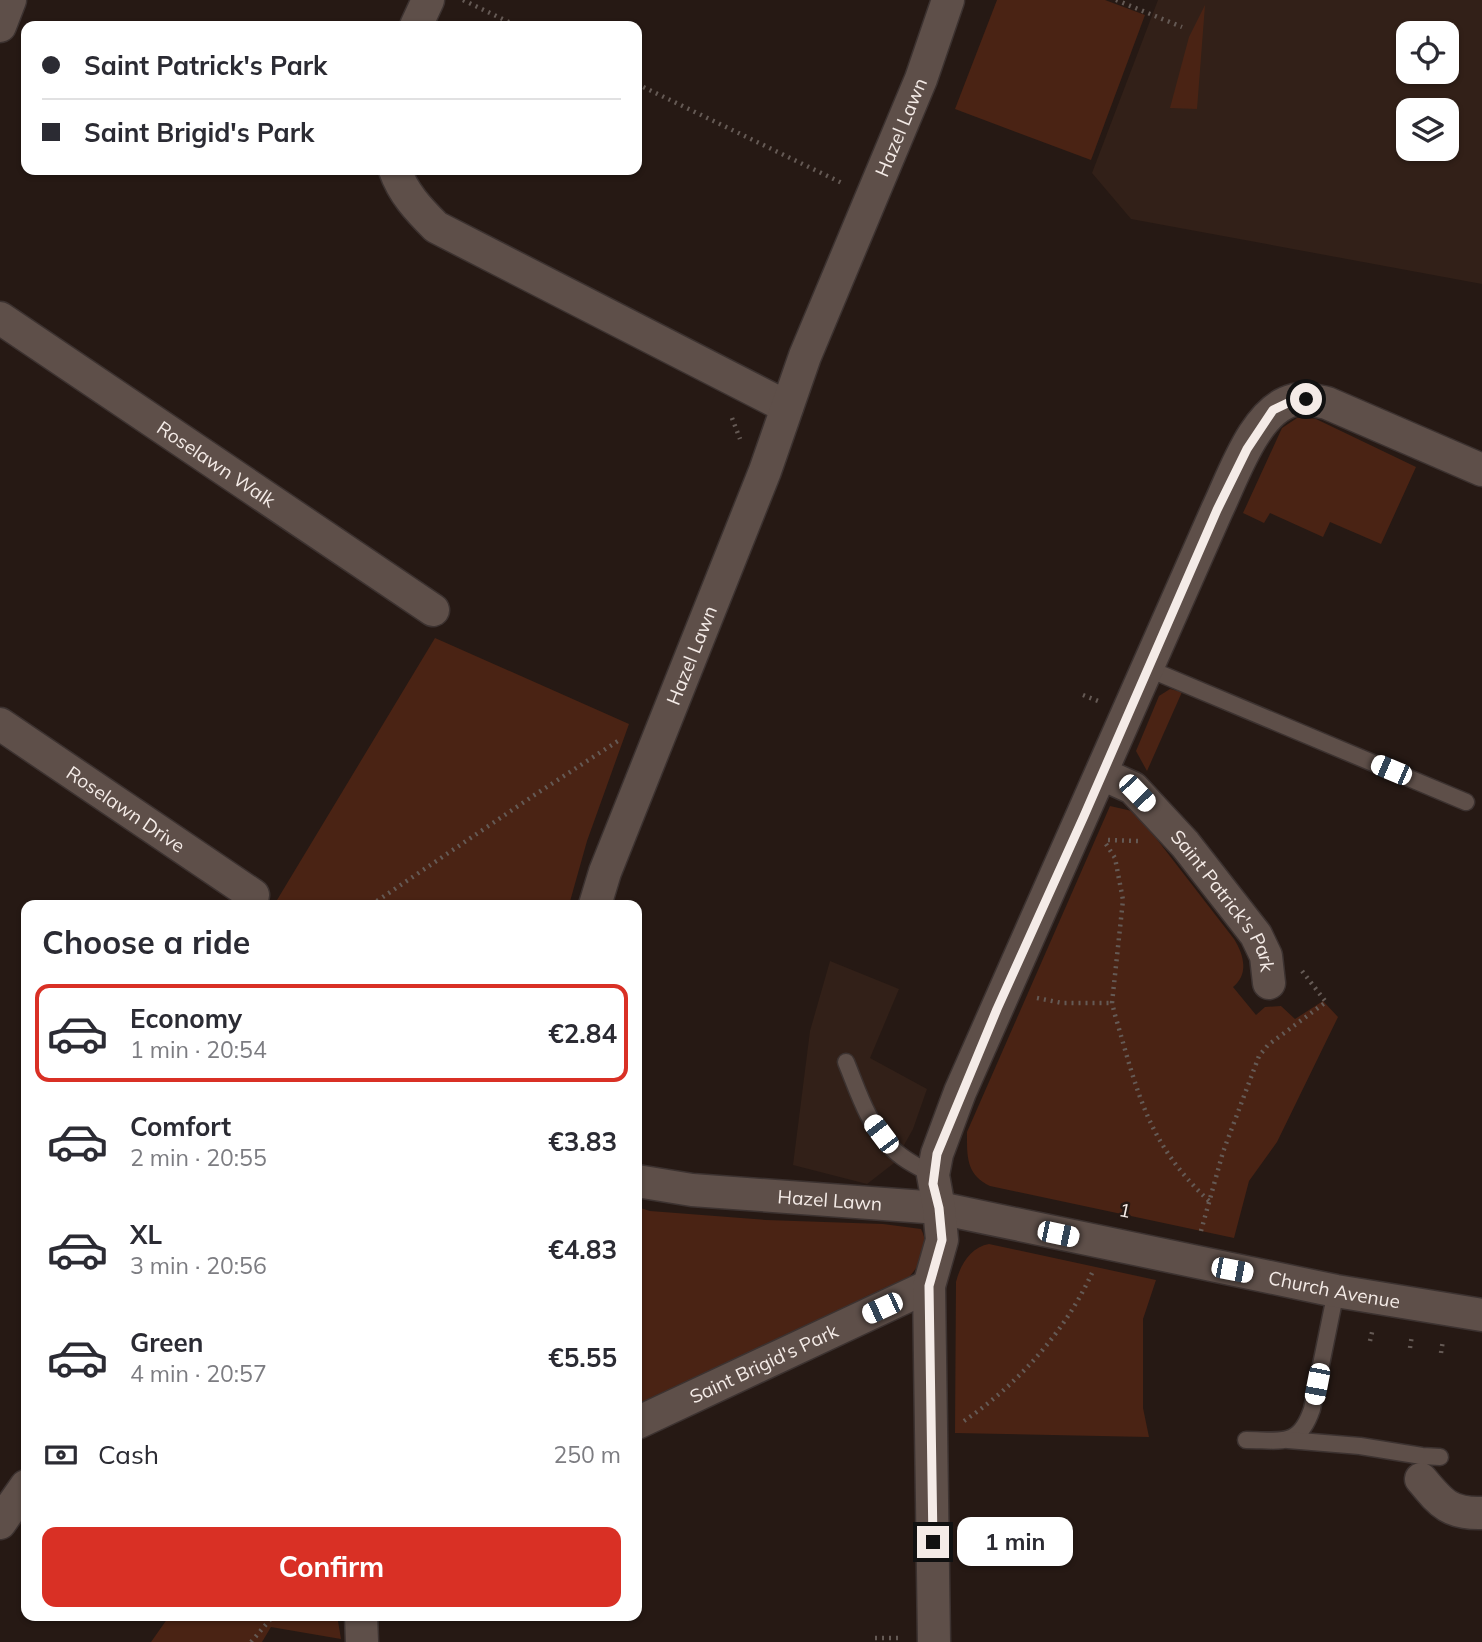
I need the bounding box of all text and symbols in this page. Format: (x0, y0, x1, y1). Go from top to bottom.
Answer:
map controls (1396, 21, 1459, 161)
button: locate (1396, 21, 1459, 84)
text: Saint Patrick's Park (84, 49, 327, 82)
street label: Hazel Lawn (869, 74, 932, 180)
button: layers (1396, 98, 1459, 161)
text: Saint Brigid's Park (84, 116, 314, 149)
route start (1290, 383, 1322, 415)
street label: Roselawn Walk (153, 415, 280, 513)
street label: Hazel Lawn (661, 602, 722, 708)
car (1368, 752, 1415, 788)
street label: Roselawn Drive (62, 761, 190, 858)
car (1115, 771, 1160, 815)
street label: Saint Patrick's Park (1166, 825, 1280, 973)
text: Choose a ride (42, 922, 250, 962)
icon: car (46, 1002, 109, 1065)
text: Economy (130, 1002, 242, 1035)
text: €2.84 (548, 1017, 617, 1050)
text: 1 min · 20:54 (130, 1035, 267, 1064)
icon: car (46, 1110, 109, 1173)
text: Comfort (130, 1110, 231, 1143)
car (860, 1111, 903, 1157)
text: €3.83 (548, 1125, 617, 1158)
text: 2 min · 20:55 (130, 1143, 267, 1172)
street label: Hazel Lawn (777, 1184, 883, 1216)
street label: 1 (1117, 1197, 1133, 1223)
icon: car (46, 1218, 109, 1281)
text: XL (130, 1218, 162, 1251)
car (1036, 1219, 1081, 1249)
text: €4.83 (548, 1233, 617, 1266)
text: 3 min · 20:56 (130, 1251, 267, 1280)
car (1210, 1256, 1255, 1284)
street label: Church Avenue (1266, 1265, 1402, 1313)
car (859, 1290, 906, 1326)
street label: Saint Brigid's Park (686, 1318, 842, 1409)
icon: car (46, 1326, 109, 1389)
text: Green (130, 1326, 203, 1359)
text: €5.55 (548, 1341, 617, 1374)
text: 4 min · 20:57 (130, 1359, 267, 1388)
car (1303, 1361, 1332, 1407)
icon: cash (42, 1436, 80, 1474)
text: Cash (98, 1438, 159, 1471)
text: 250 m (553, 1440, 621, 1469)
callout: 1 min (958, 1518, 1073, 1566)
route end (917, 1526, 949, 1558)
button: Confirm (42, 1527, 621, 1607)
text: 1 min (985, 1527, 1045, 1556)

